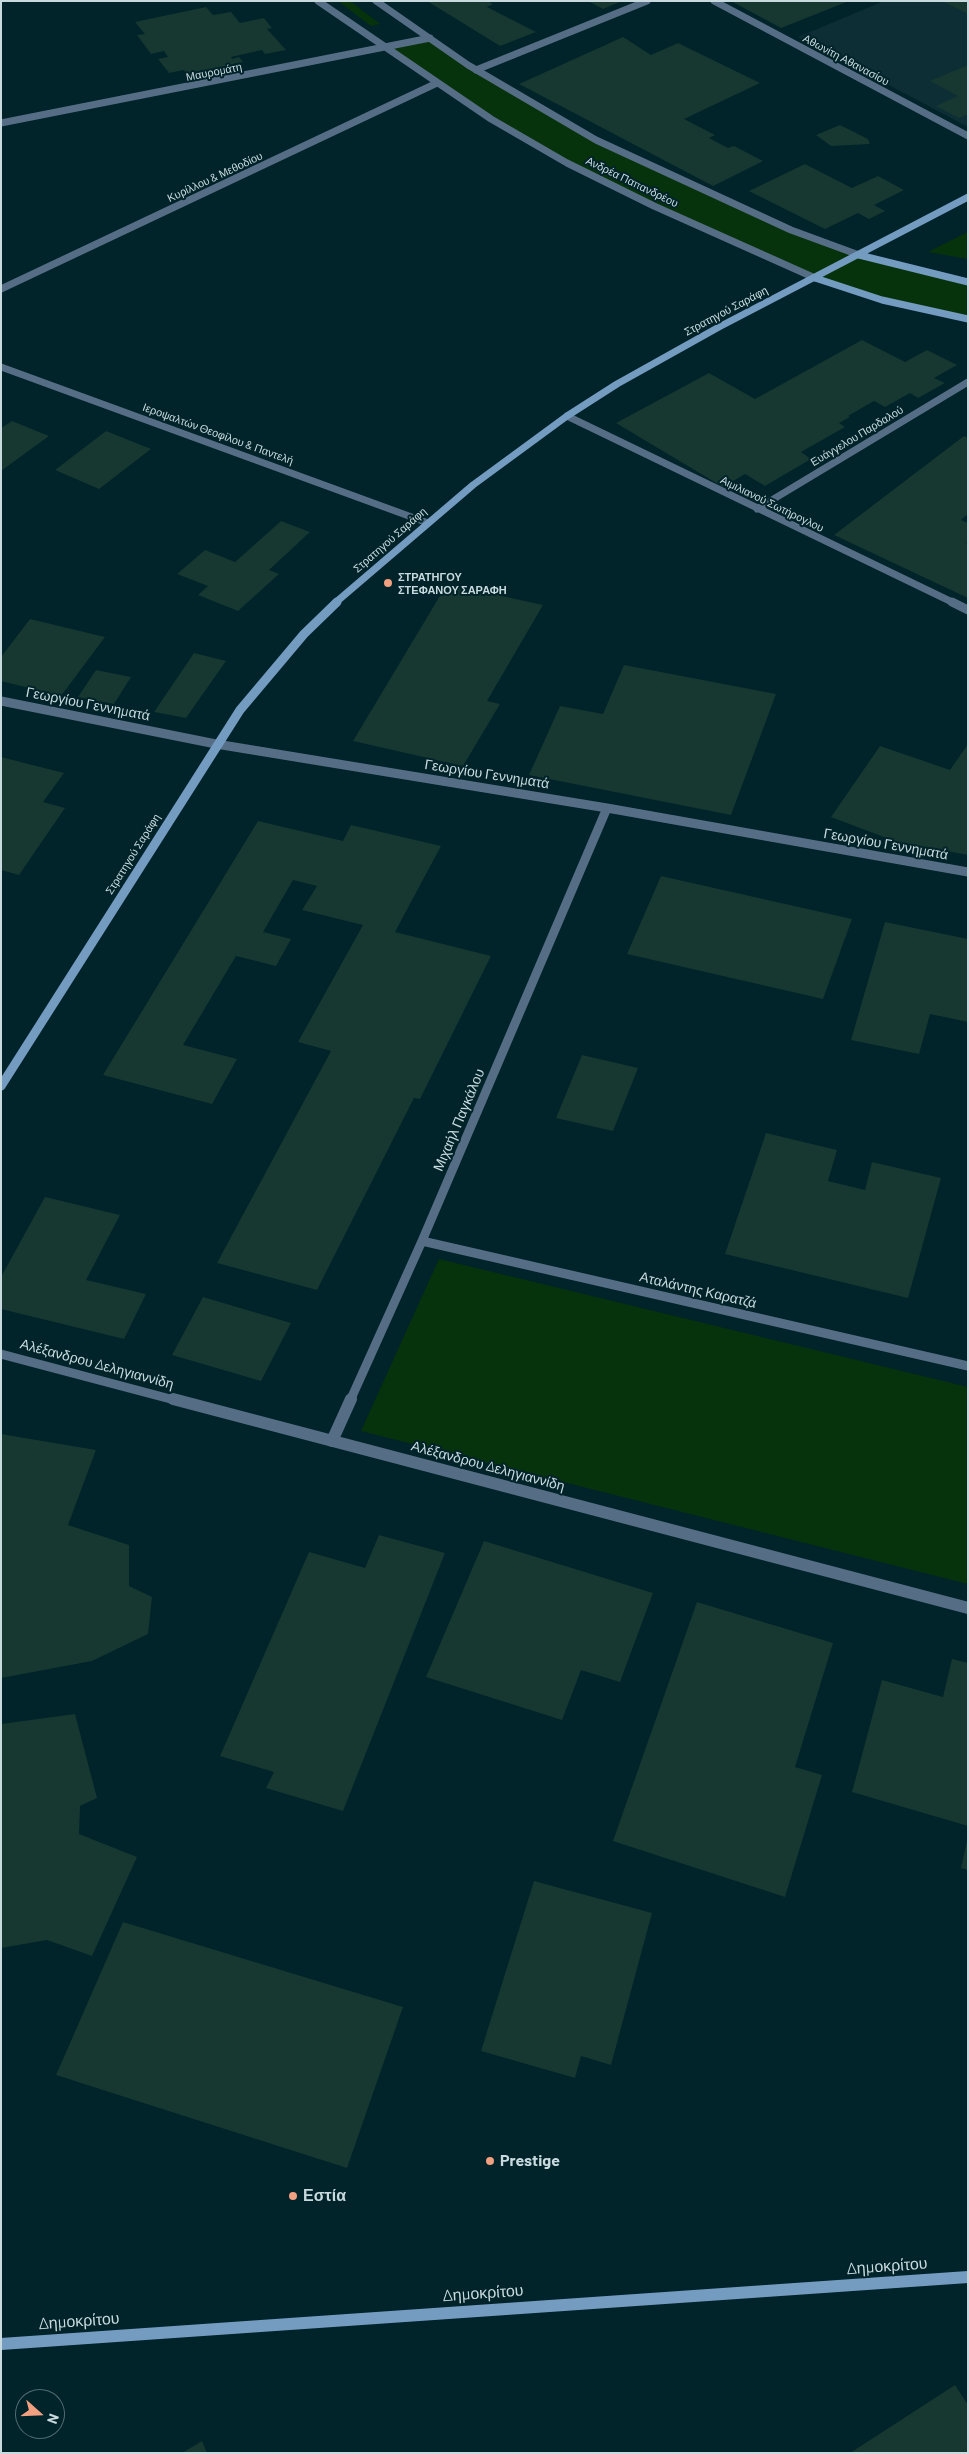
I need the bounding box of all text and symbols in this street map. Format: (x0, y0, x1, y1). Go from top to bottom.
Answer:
street label: Αθωνίτη Αθανασίου (801, 32, 891, 88)
street label: Μαυρομάτη (185, 60, 243, 84)
street label: Κυρίλλου & Μεθοδίου (165, 149, 265, 205)
street label: Ανδρέα Παπανδρέου (584, 154, 680, 210)
street label: Στρατηγού Σαράφη (682, 283, 770, 339)
street label: Ιεροψαλτών Θεοφίλου & Παντελή (141, 401, 295, 467)
street label: Ευάγγελου Παρδαλού (808, 403, 906, 469)
street label: Αιμιλιανού Σωτήρογλου (718, 473, 826, 535)
street label: Στρατηγού Σαράφη (351, 505, 429, 575)
place label: ΣΤΡΑΤΗΓΟΥ ΣΤΕΦΑΝΟΥ ΣΑΡΑΦΗ (398, 570, 507, 596)
marker: ΣΤΡΑΤΗΓΟΥ ΣΤΕΦΑΝΟΥ ΣΑΡΑΦΗ (382, 577, 394, 589)
street label: Γεωργίου Γεννηματά (25, 684, 151, 724)
street label: Γεωργίου Γεννηματά (423, 756, 551, 792)
street label: Στρατηγού Σαράφη (103, 811, 163, 897)
street label: Γεωργίου Γεννηματά (822, 825, 950, 863)
street label: Μιχαήλ Παγκάλου (430, 1066, 488, 1174)
street label: Αταλάντης Καρατζά (638, 1268, 758, 1312)
street label: Αλέξανδρου Δεληγιαννίδη (18, 1335, 176, 1393)
street label: Αλέξανδρου Δεληγιαννίδη (409, 1437, 567, 1495)
place label: Prestige (500, 2151, 560, 2171)
marker: Prestige (484, 2155, 496, 2167)
place label: Εστία (303, 2186, 346, 2206)
marker: Εστία (287, 2190, 299, 2202)
street label: Δημοκρίτου (846, 2254, 928, 2278)
street label: Δημοκρίτου (442, 2281, 524, 2305)
street label: Δημοκρίτου (38, 2309, 120, 2333)
north arrow (15, 2389, 65, 2439)
text: N (44, 2412, 63, 2426)

